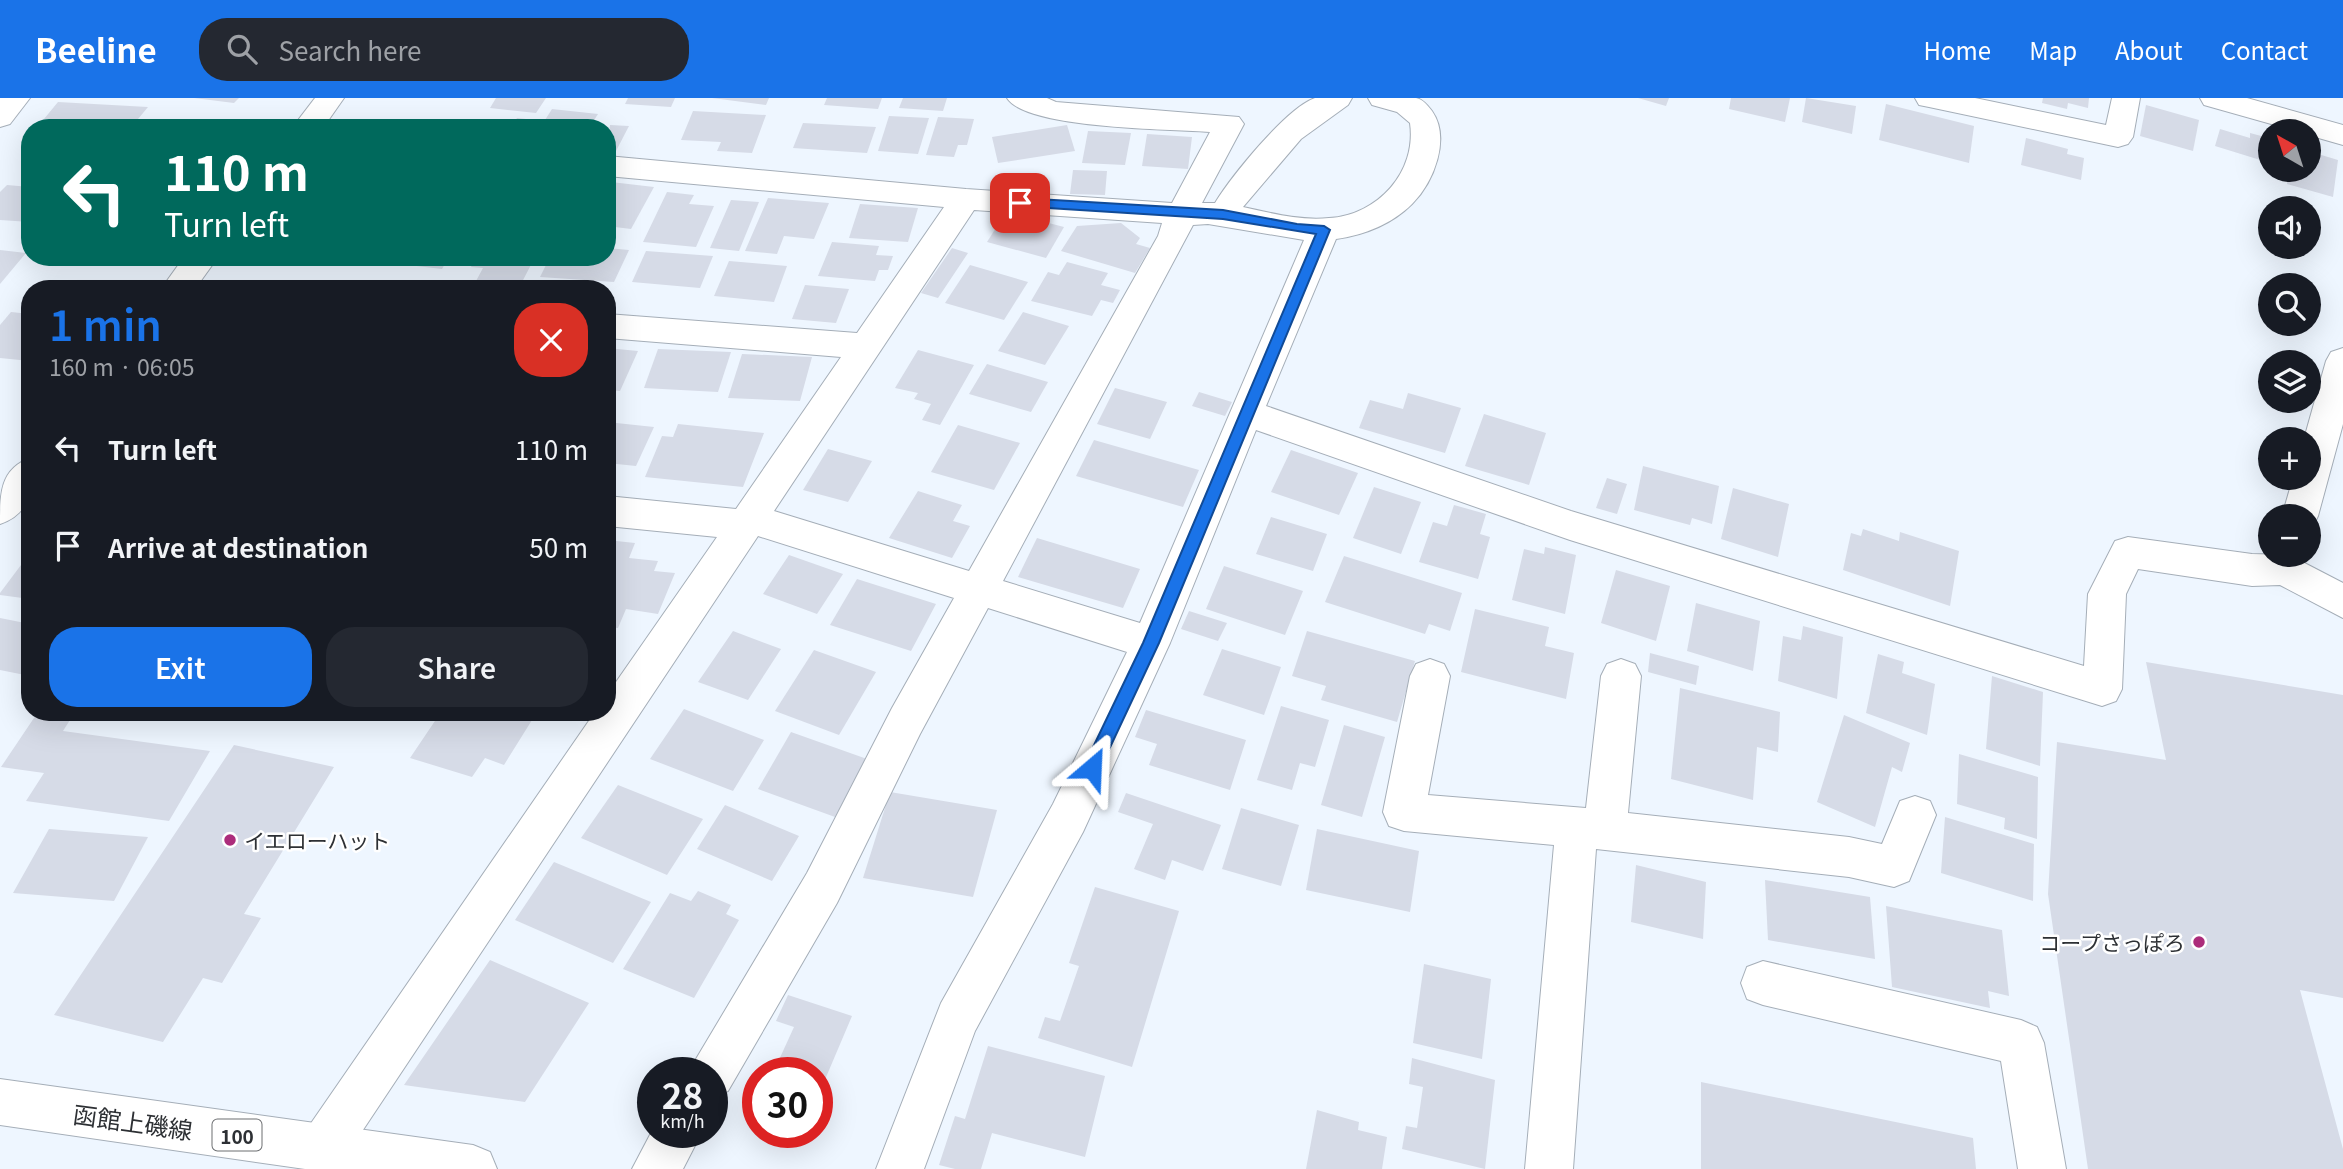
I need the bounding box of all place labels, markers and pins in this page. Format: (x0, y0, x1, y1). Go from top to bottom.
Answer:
pin (990, 173, 1050, 233)
place label: イエローハット (244, 825, 390, 855)
marker: イエローハット (222, 832, 238, 848)
place label: コープさっぽろ (2039, 927, 2185, 957)
marker: コープさっぽろ (2191, 934, 2207, 950)

